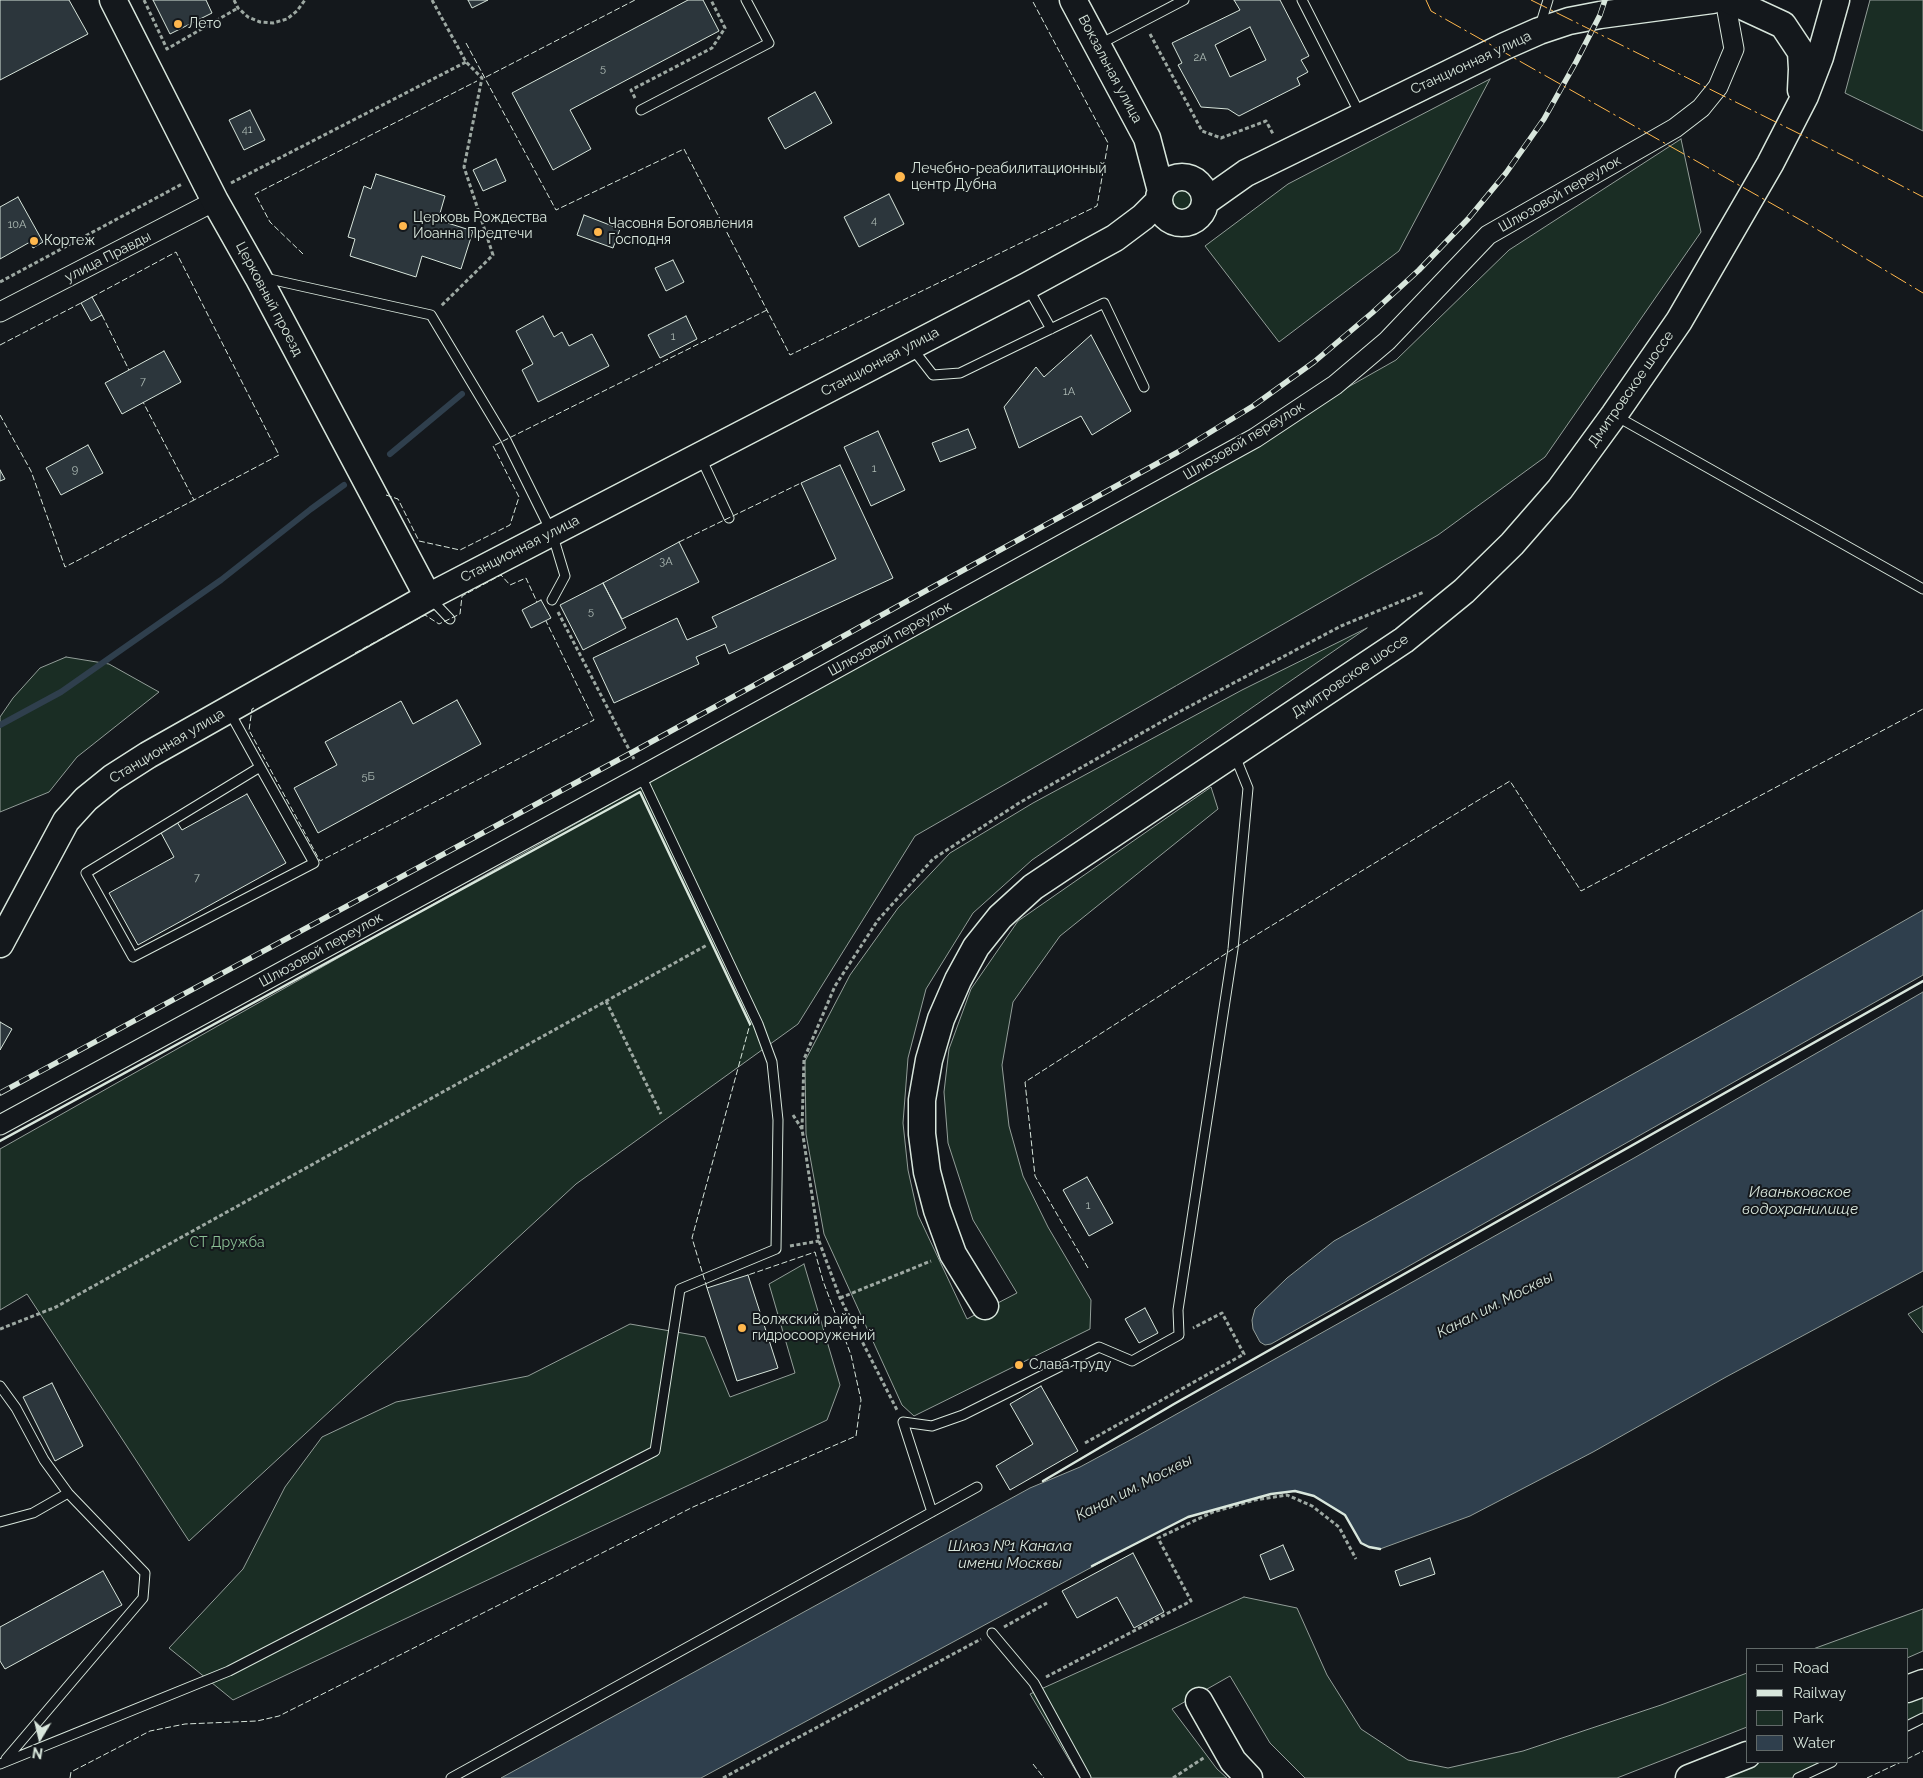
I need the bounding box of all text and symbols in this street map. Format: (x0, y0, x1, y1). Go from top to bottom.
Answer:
street label: Вокзальная улица (1074, 12, 1146, 126)
place label: Лето (188, 16, 221, 32)
marker: Лето (172, 18, 184, 30)
street label: Станционная улица (1408, 28, 1534, 98)
house number: 2А (1193, 51, 1207, 65)
house number: 5 (600, 62, 606, 76)
house number: 41 (242, 123, 252, 137)
street label: Шлюзовой переулок (1496, 152, 1624, 236)
place label: Лечебно-реабилитационный центр Дубна (911, 161, 1106, 193)
marker: Лечебно-реабилитационный центр Дубна (893, 170, 907, 184)
place label: Церковь Рождества Иоанна Предтечи (413, 210, 547, 242)
house number: 4 (871, 214, 877, 228)
place label: Часовня Богоявления Господня (608, 216, 753, 248)
house number: 10А (8, 218, 26, 232)
marker: Церковь Рождества Иоанна Предтечи (397, 220, 409, 232)
marker: Часовня Богоявления Господня (592, 226, 604, 238)
street label: улица Правды (62, 228, 154, 286)
place label: Кортеж (44, 233, 95, 249)
marker: Кортеж (28, 235, 40, 247)
street label: Церковный проезд (232, 239, 306, 359)
street label: Станционная улица (818, 324, 942, 400)
street label: Дмитровское шоссе (1585, 328, 1677, 450)
house number: 1 (671, 330, 675, 344)
house number: 7 (140, 375, 146, 389)
house number: 1А (1063, 385, 1075, 399)
street label: Шлюзовой переулок (1180, 398, 1308, 484)
house number: 1 (872, 462, 876, 476)
house number: 9 (72, 463, 78, 477)
street label: Станционная улица (458, 512, 582, 586)
house number: 3А (659, 555, 673, 569)
street label: Шлюзовой переулок (825, 598, 955, 680)
house number: 5 (588, 605, 594, 619)
street label: Дмитровское шоссе (1288, 631, 1412, 721)
street label: Станционная улица (106, 705, 228, 787)
house number: 5Б (361, 770, 375, 784)
house number: 7 (194, 871, 200, 885)
street label: Шлюзовой переулок (256, 909, 386, 991)
water label: Иваньковское водохранилище (1742, 1183, 1858, 1218)
house number: 1 (1086, 1199, 1090, 1213)
park label: СТ Дружба (189, 1235, 265, 1251)
water label: Канал им. Москвы (1434, 1268, 1556, 1342)
place label: Волжский район гидросооружений (752, 1312, 875, 1344)
marker: Волжский район гидросооружений (736, 1322, 748, 1334)
place label: Слава труду (1029, 1357, 1111, 1373)
marker: Слава труду (1013, 1359, 1025, 1371)
water label: Канал им. Москвы (1073, 1451, 1195, 1525)
water label: Шлюз №1 Канала имени Москвы (948, 1537, 1072, 1572)
legend (1746, 1648, 1908, 1763)
text: Road (1793, 1659, 1829, 1677)
text: Railway (1793, 1684, 1846, 1702)
text: Park (1793, 1709, 1824, 1727)
north arrow (15, 1713, 65, 1763)
text: Water (1793, 1734, 1835, 1752)
text: N (31, 1744, 44, 1762)

